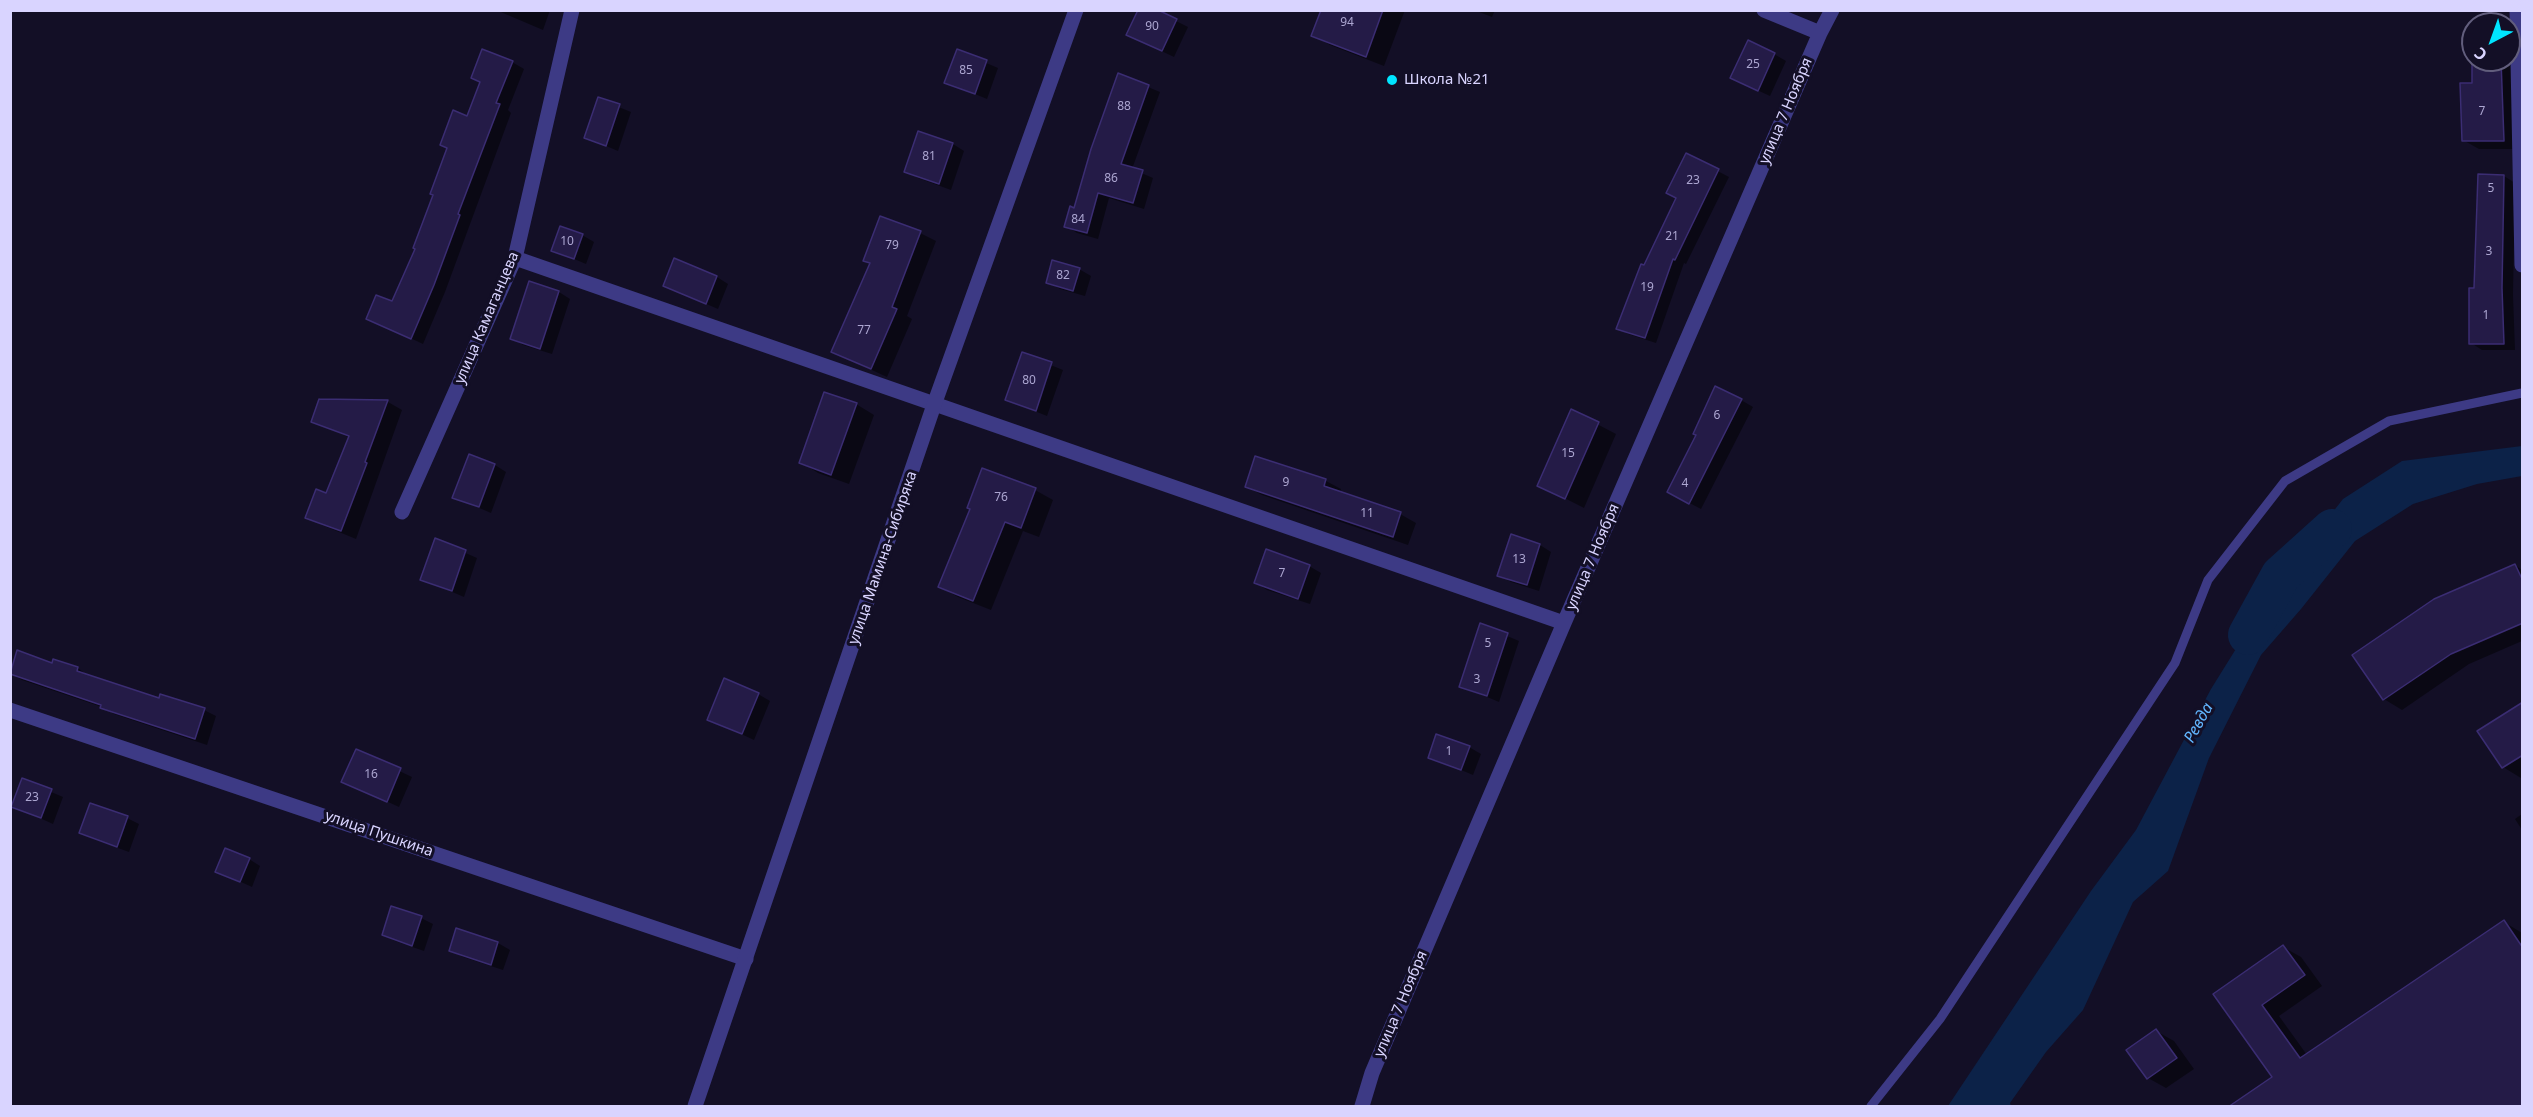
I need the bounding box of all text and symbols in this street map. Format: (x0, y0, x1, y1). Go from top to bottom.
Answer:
north arrow (2461, 12, 2521, 72)
house number: 94 (1340, 16, 1354, 30)
house number: 90 (1145, 20, 1159, 34)
text: С (2469, 42, 2492, 66)
street label: улица 7 Ноября (1755, 55, 1817, 167)
house number: 25 (1746, 58, 1760, 72)
house number: 85 (959, 64, 973, 78)
place label: Школа №21 (1404, 71, 1490, 89)
marker: Школа №21 (1385, 73, 1399, 87)
house number: 88 (1117, 100, 1131, 114)
house number: 7 (2479, 105, 2485, 119)
house number: 81 (922, 150, 936, 164)
house number: 86 (1104, 172, 1118, 186)
house number: 23 (1686, 174, 1700, 188)
house number: 5 (2488, 182, 2494, 196)
house number: 84 (1071, 213, 1085, 227)
house number: 21 (1665, 230, 1679, 244)
house number: 10 (560, 235, 574, 249)
house number: 79 (885, 239, 899, 253)
house number: 3 (2486, 245, 2492, 259)
street label: улица Камаганцева (451, 249, 523, 387)
house number: 82 (1056, 269, 1070, 283)
house number: 19 (1640, 281, 1654, 295)
house number: 1 (2483, 309, 2489, 323)
house number: 77 (857, 324, 871, 338)
house number: 80 (1022, 374, 1036, 388)
house number: 6 (1714, 409, 1720, 423)
house number: 15 (1561, 447, 1575, 461)
street label: улица Мамина-Сибиряка (845, 469, 921, 647)
house number: 9 (1283, 476, 1289, 490)
house number: 4 (1682, 477, 1688, 491)
house number: 76 (994, 491, 1008, 505)
street label: улица 7 Ноября (1562, 501, 1624, 613)
house number: 11 (1360, 507, 1374, 521)
house number: 13 (1512, 553, 1526, 567)
house number: 7 (1279, 567, 1285, 581)
house number: 5 (1485, 637, 1491, 651)
house number: 3 (1474, 673, 1480, 687)
water label: Ревда (2180, 700, 2218, 746)
house number: 1 (1446, 745, 1452, 759)
house number: 16 (364, 768, 378, 782)
house number: 23 (25, 791, 39, 805)
street label: улица Пушкина (323, 807, 435, 861)
street label: улица 7 Ноября (1370, 948, 1432, 1060)

